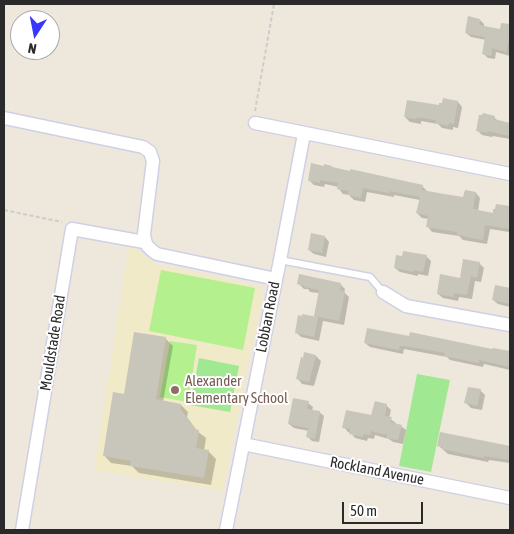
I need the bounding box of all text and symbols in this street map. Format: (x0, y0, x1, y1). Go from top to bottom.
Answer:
north arrow (10, 10, 60, 60)
text: N (27, 40, 38, 57)
street label: Lobban Road (252, 280, 284, 354)
street label: Mouldstade Road (37, 294, 69, 392)
place label: Alexander Elementary School (185, 372, 288, 407)
marker: Alexander Elementary School (169, 384, 181, 396)
street label: Rockland Avenue (328, 453, 426, 489)
scale bar (344, 492, 425, 524)
text: 50 m (350, 502, 377, 519)

